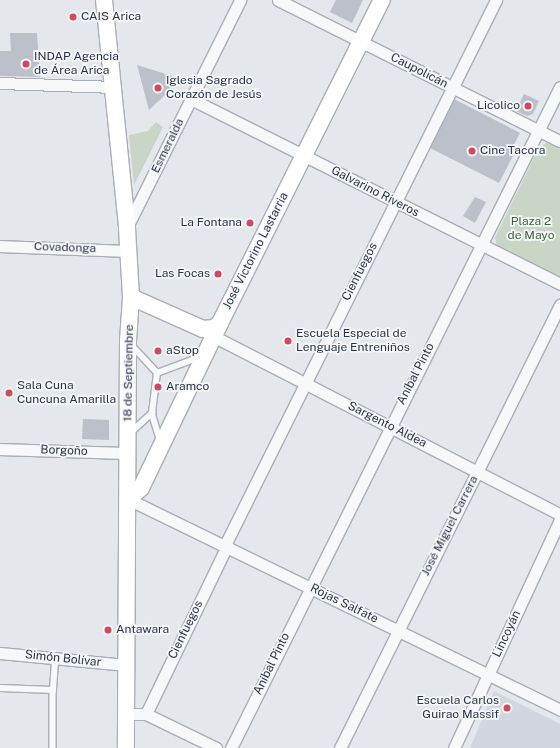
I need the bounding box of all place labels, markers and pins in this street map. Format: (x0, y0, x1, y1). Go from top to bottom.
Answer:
place label: CAIS Arica (81, 10, 141, 24)
marker: CAIS Arica (68, 12, 78, 22)
place label: INDAP Agencia de Área Arica (34, 50, 119, 78)
marker: INDAP Agencia de Área Arica (21, 59, 31, 69)
place label: Iglesia Sagrado Corazón de Jesús (166, 74, 262, 102)
marker: Iglesia Sagrado Corazón de Jesús (153, 83, 163, 93)
place label: Licolico (477, 99, 520, 113)
marker: Licolico (523, 101, 533, 111)
place label: Cine Tacora (480, 144, 545, 158)
marker: Cine Tacora (467, 146, 477, 156)
place label: La Fontana (181, 216, 242, 230)
marker: La Fontana (245, 218, 255, 228)
place label: Las Focas (155, 267, 210, 281)
marker: Las Focas (213, 269, 223, 279)
place label: Escuela Especial de Lenguaje Entreniños (296, 327, 410, 355)
marker: Escuela Especial de Lenguaje Entreniños (283, 336, 293, 346)
place label: aStop (166, 344, 199, 358)
marker: aStop (153, 346, 163, 356)
place label: Sala Cuna Cuncuna Amarilla (17, 379, 116, 407)
place label: Aramco (166, 380, 209, 394)
marker: Aramco (153, 382, 163, 392)
marker: Sala Cuna Cuncuna Amarilla (4, 388, 14, 398)
place label: Antawara (116, 623, 169, 637)
marker: Antawara (103, 625, 113, 635)
place label: Escuela Carlos Guirao Massif (417, 694, 499, 722)
marker: Escuela Carlos Guirao Massif (502, 703, 512, 713)

